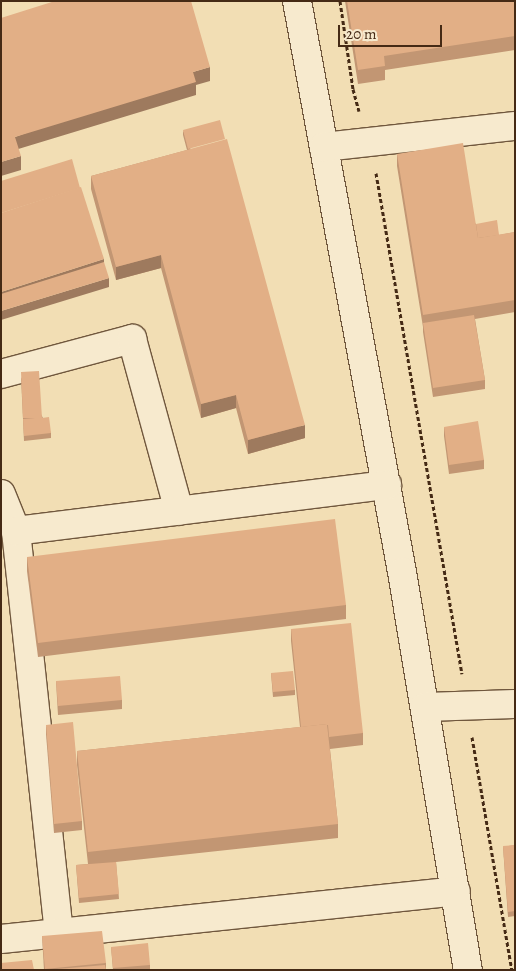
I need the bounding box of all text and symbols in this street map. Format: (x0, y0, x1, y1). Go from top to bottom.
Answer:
scale bar (341, 15, 445, 47)
text: 20 m (346, 24, 377, 44)

